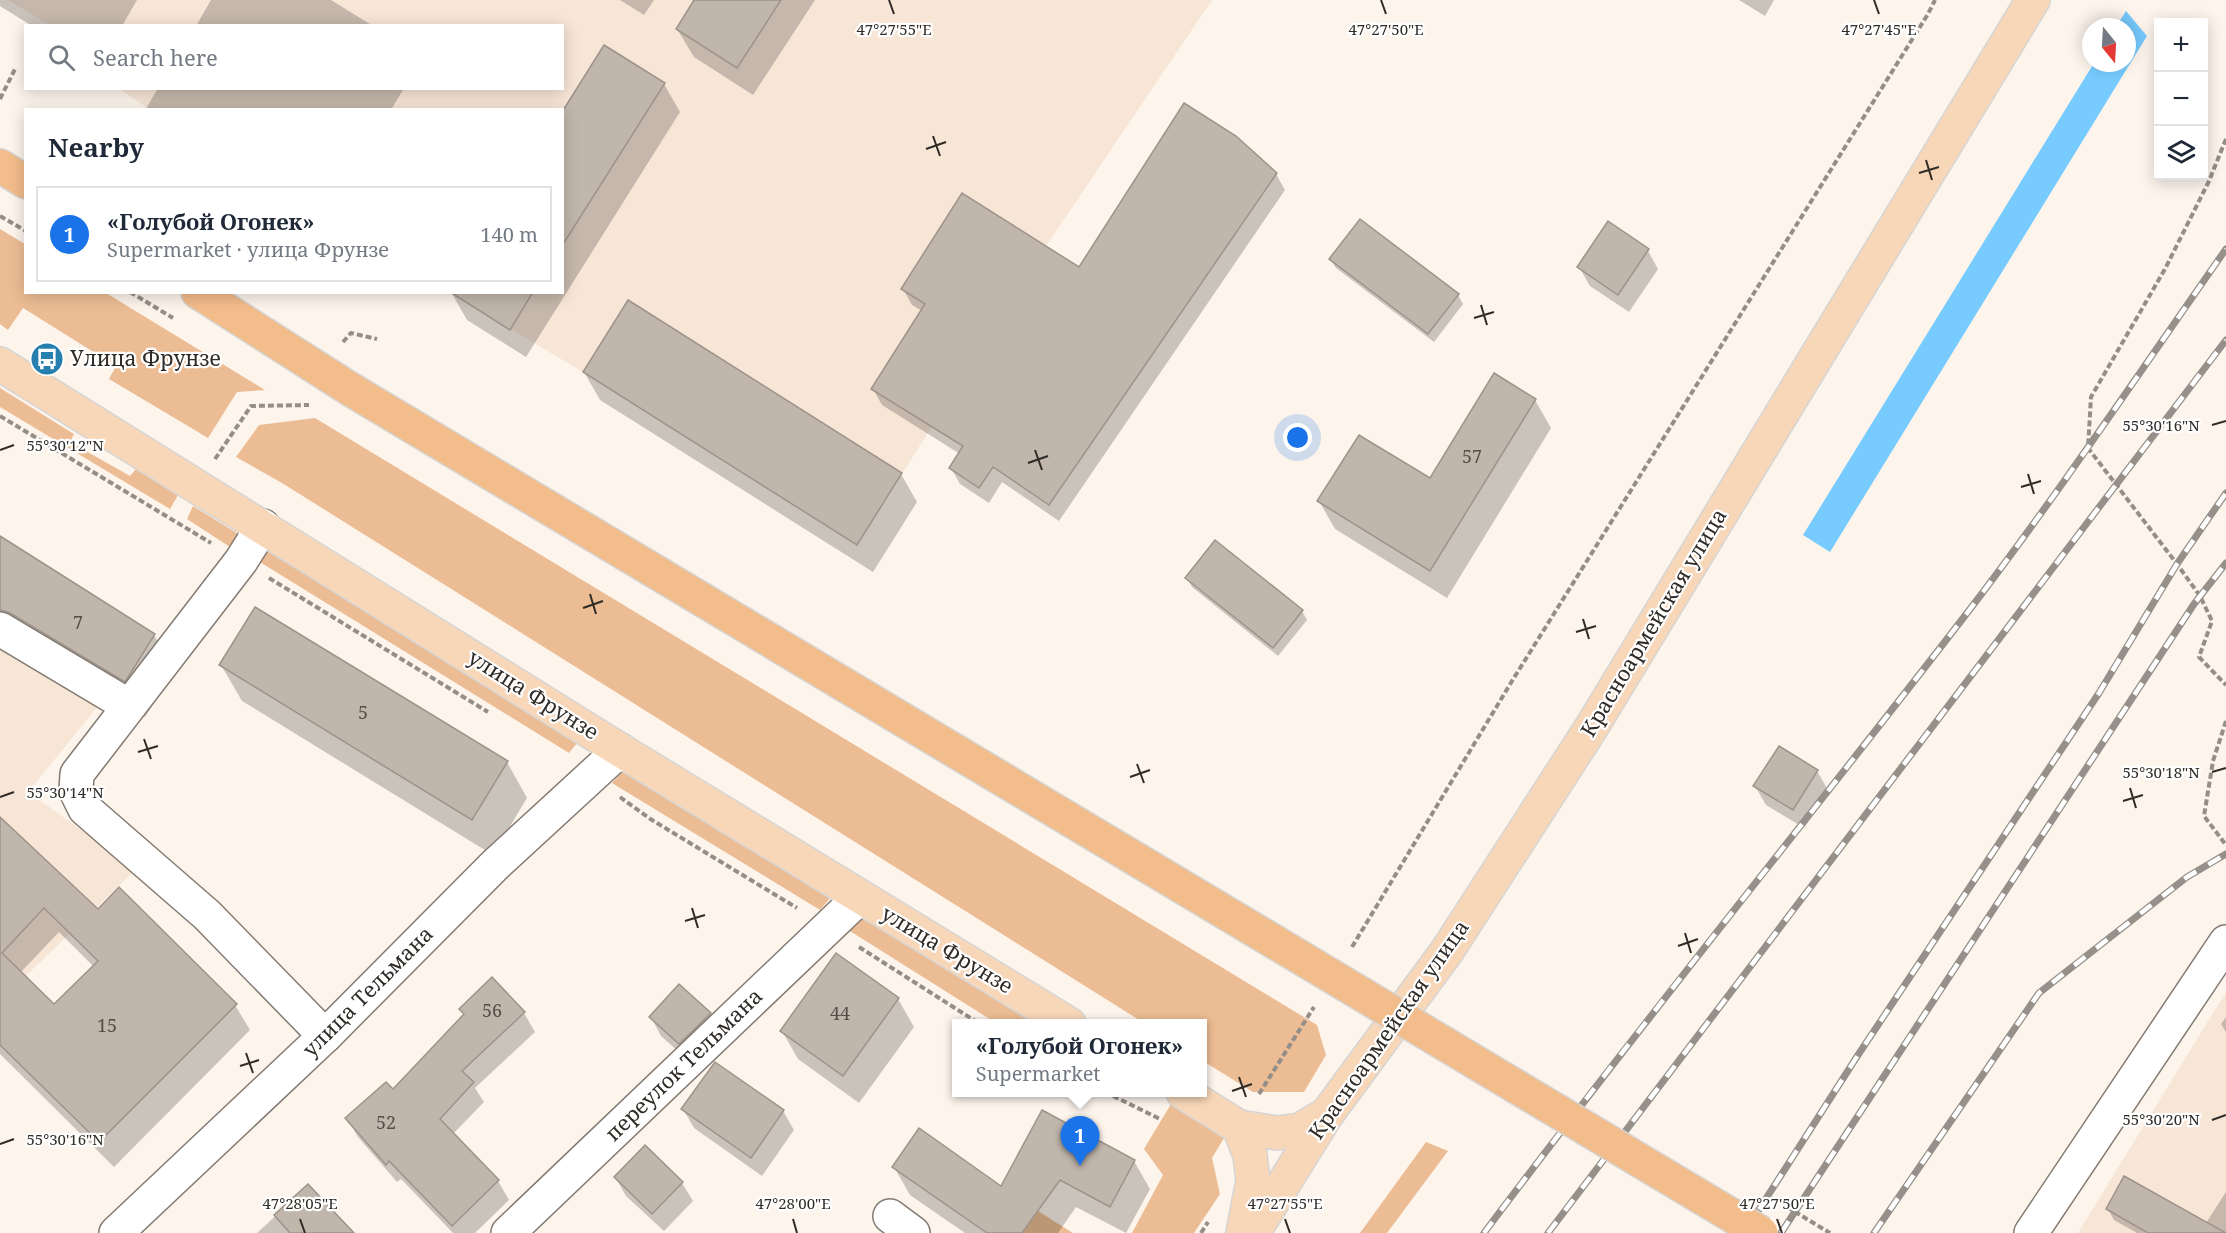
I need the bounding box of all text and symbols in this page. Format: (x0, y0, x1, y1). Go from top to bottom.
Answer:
north arrow (2082, 18, 2136, 72)
map controls (2154, 18, 2208, 180)
button: + (2154, 18, 2208, 72)
text: 47°27'55"E (856, 19, 932, 39)
text: 47°27'50"E (1348, 19, 1424, 39)
text: 47°27'45"E (1841, 19, 1917, 39)
search box (24, 24, 564, 90)
icon: search (45, 41, 78, 74)
text: Search here (93, 42, 218, 72)
button: − (2154, 72, 2208, 126)
button: layers (2154, 126, 2208, 180)
text: Nearby (48, 129, 144, 165)
text: «Голубой Огонек» (107, 206, 314, 236)
text: 1 (64, 221, 75, 248)
text: 140 m (480, 221, 538, 248)
text: Supermarket · улица Фрунзе (107, 236, 389, 263)
bus stop icon: Улица Фрунзе (29, 341, 65, 377)
place label: Улица Фрунзе (70, 344, 221, 372)
text: 55°30'16"N (2122, 415, 2200, 435)
your location (1283, 423, 1312, 452)
text: 55°30'12"N (26, 435, 104, 455)
house number: 57 (1462, 444, 1482, 468)
street label: Красноармейская улица (1574, 503, 1733, 742)
house number: 7 (73, 610, 83, 634)
street label: улица Фрунзе (463, 643, 604, 745)
house number: 5 (358, 700, 368, 724)
text: 55°30'18"N (2122, 762, 2200, 782)
text: 55°30'14"N (26, 782, 104, 802)
street label: улица Фрунзе (876, 899, 1019, 1000)
street label: Красноармейская улица (1302, 914, 1475, 1145)
street label: улица Тельмана (296, 920, 439, 1063)
street label: переулок Тельмана (599, 982, 768, 1147)
house number: 56 (482, 998, 502, 1022)
house number: 44 (830, 1001, 850, 1025)
house number: 15 (97, 1013, 117, 1037)
popup (952, 1019, 1207, 1097)
text: «Голубой Огонек» (976, 1030, 1183, 1060)
text: Supermarket (976, 1060, 1100, 1087)
text: 55°30'20"N (2122, 1109, 2200, 1129)
house number: 52 (376, 1110, 396, 1134)
pin: 1 (1060, 1116, 1100, 1166)
text: 55°30'16"N (26, 1129, 104, 1149)
text: 47°28'05"E (262, 1193, 338, 1213)
text: 47°28'00"E (755, 1193, 831, 1213)
text: 47°27'55"E (1247, 1193, 1323, 1213)
text: 47°27'50"E (1739, 1193, 1815, 1213)

